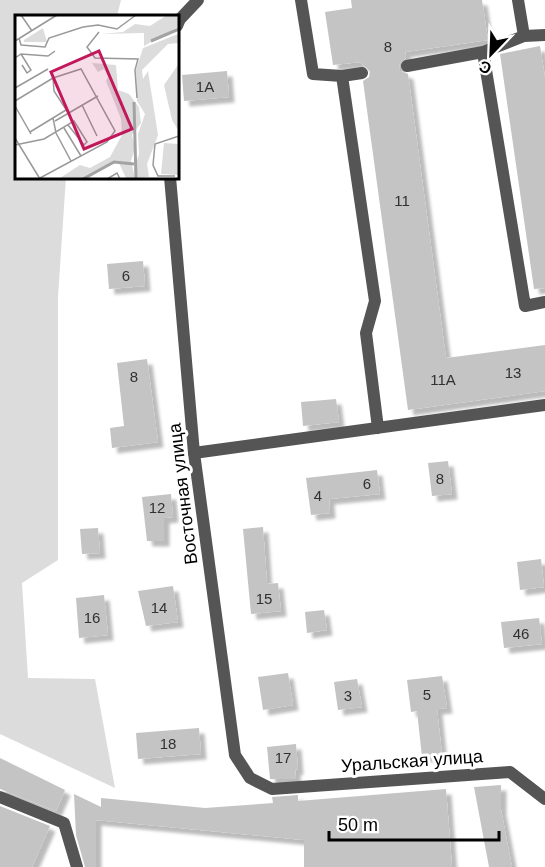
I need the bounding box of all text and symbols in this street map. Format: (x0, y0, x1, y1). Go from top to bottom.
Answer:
inset map (15, 15, 178, 178)
north arrow (461, 24, 521, 84)
house number: 8 (384, 38, 392, 55)
text: С (476, 57, 494, 77)
house number: 1А (196, 78, 214, 95)
house number: 11 (394, 192, 410, 209)
house number: 6 (122, 267, 130, 284)
house number: 13 (505, 364, 521, 381)
house number: 8 (130, 368, 138, 385)
house number: 11А (430, 371, 456, 388)
street label: Восточная улица (164, 421, 202, 566)
house number: 8 (436, 470, 444, 487)
house number: 6 (363, 475, 371, 492)
house number: 4 (314, 487, 322, 504)
house number: 12 (149, 499, 165, 516)
house number: 15 (256, 590, 272, 607)
house number: 14 (151, 599, 167, 616)
house number: 16 (84, 609, 100, 626)
house number: 46 (513, 625, 529, 642)
house number: 5 (423, 686, 431, 703)
house number: 3 (344, 687, 352, 704)
house number: 18 (160, 735, 176, 752)
street label: Уральская улица (340, 746, 485, 776)
house number: 17 (275, 749, 291, 766)
scale bar (329, 804, 498, 842)
text: 50 m (338, 815, 378, 835)

